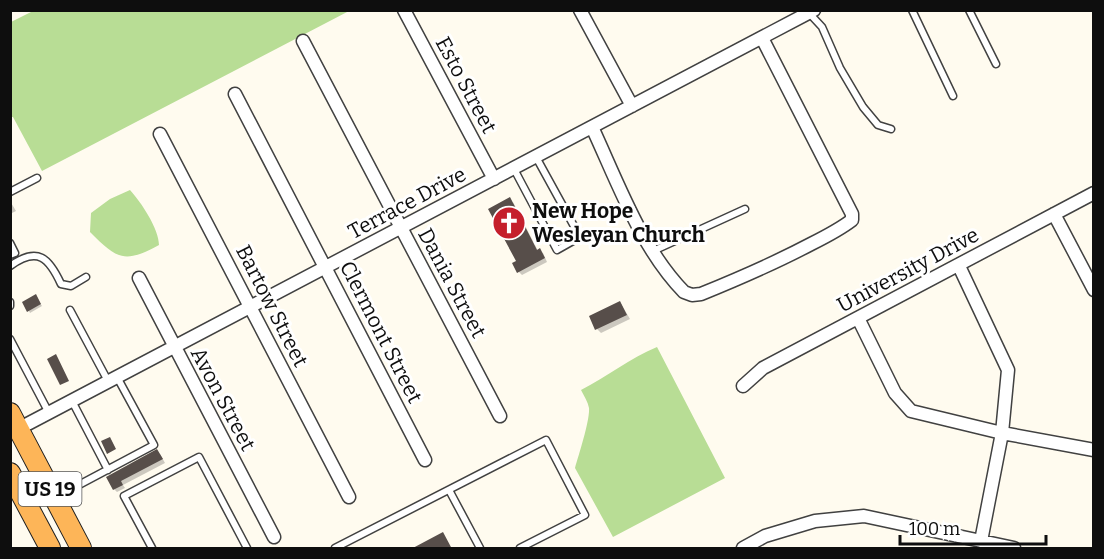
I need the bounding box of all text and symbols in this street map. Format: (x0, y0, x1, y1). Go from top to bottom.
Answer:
street label: Esto Street (430, 32, 502, 138)
street label: Terrace Drive (344, 161, 470, 245)
place label: New Hope Wesleyan Church (532, 198, 706, 248)
church icon: New Hope Wesleyan Church (491, 205, 527, 241)
street label: University Drive (833, 222, 983, 318)
street label: Dania Street (412, 224, 492, 343)
street label: Bartow Street (230, 241, 314, 372)
street label: Clermont Street (334, 257, 428, 408)
street label: Avon Street (185, 343, 261, 456)
road number: US 19 (19, 472, 82, 506)
scale bar (900, 508, 1046, 546)
text: 100 m (909, 518, 960, 540)

